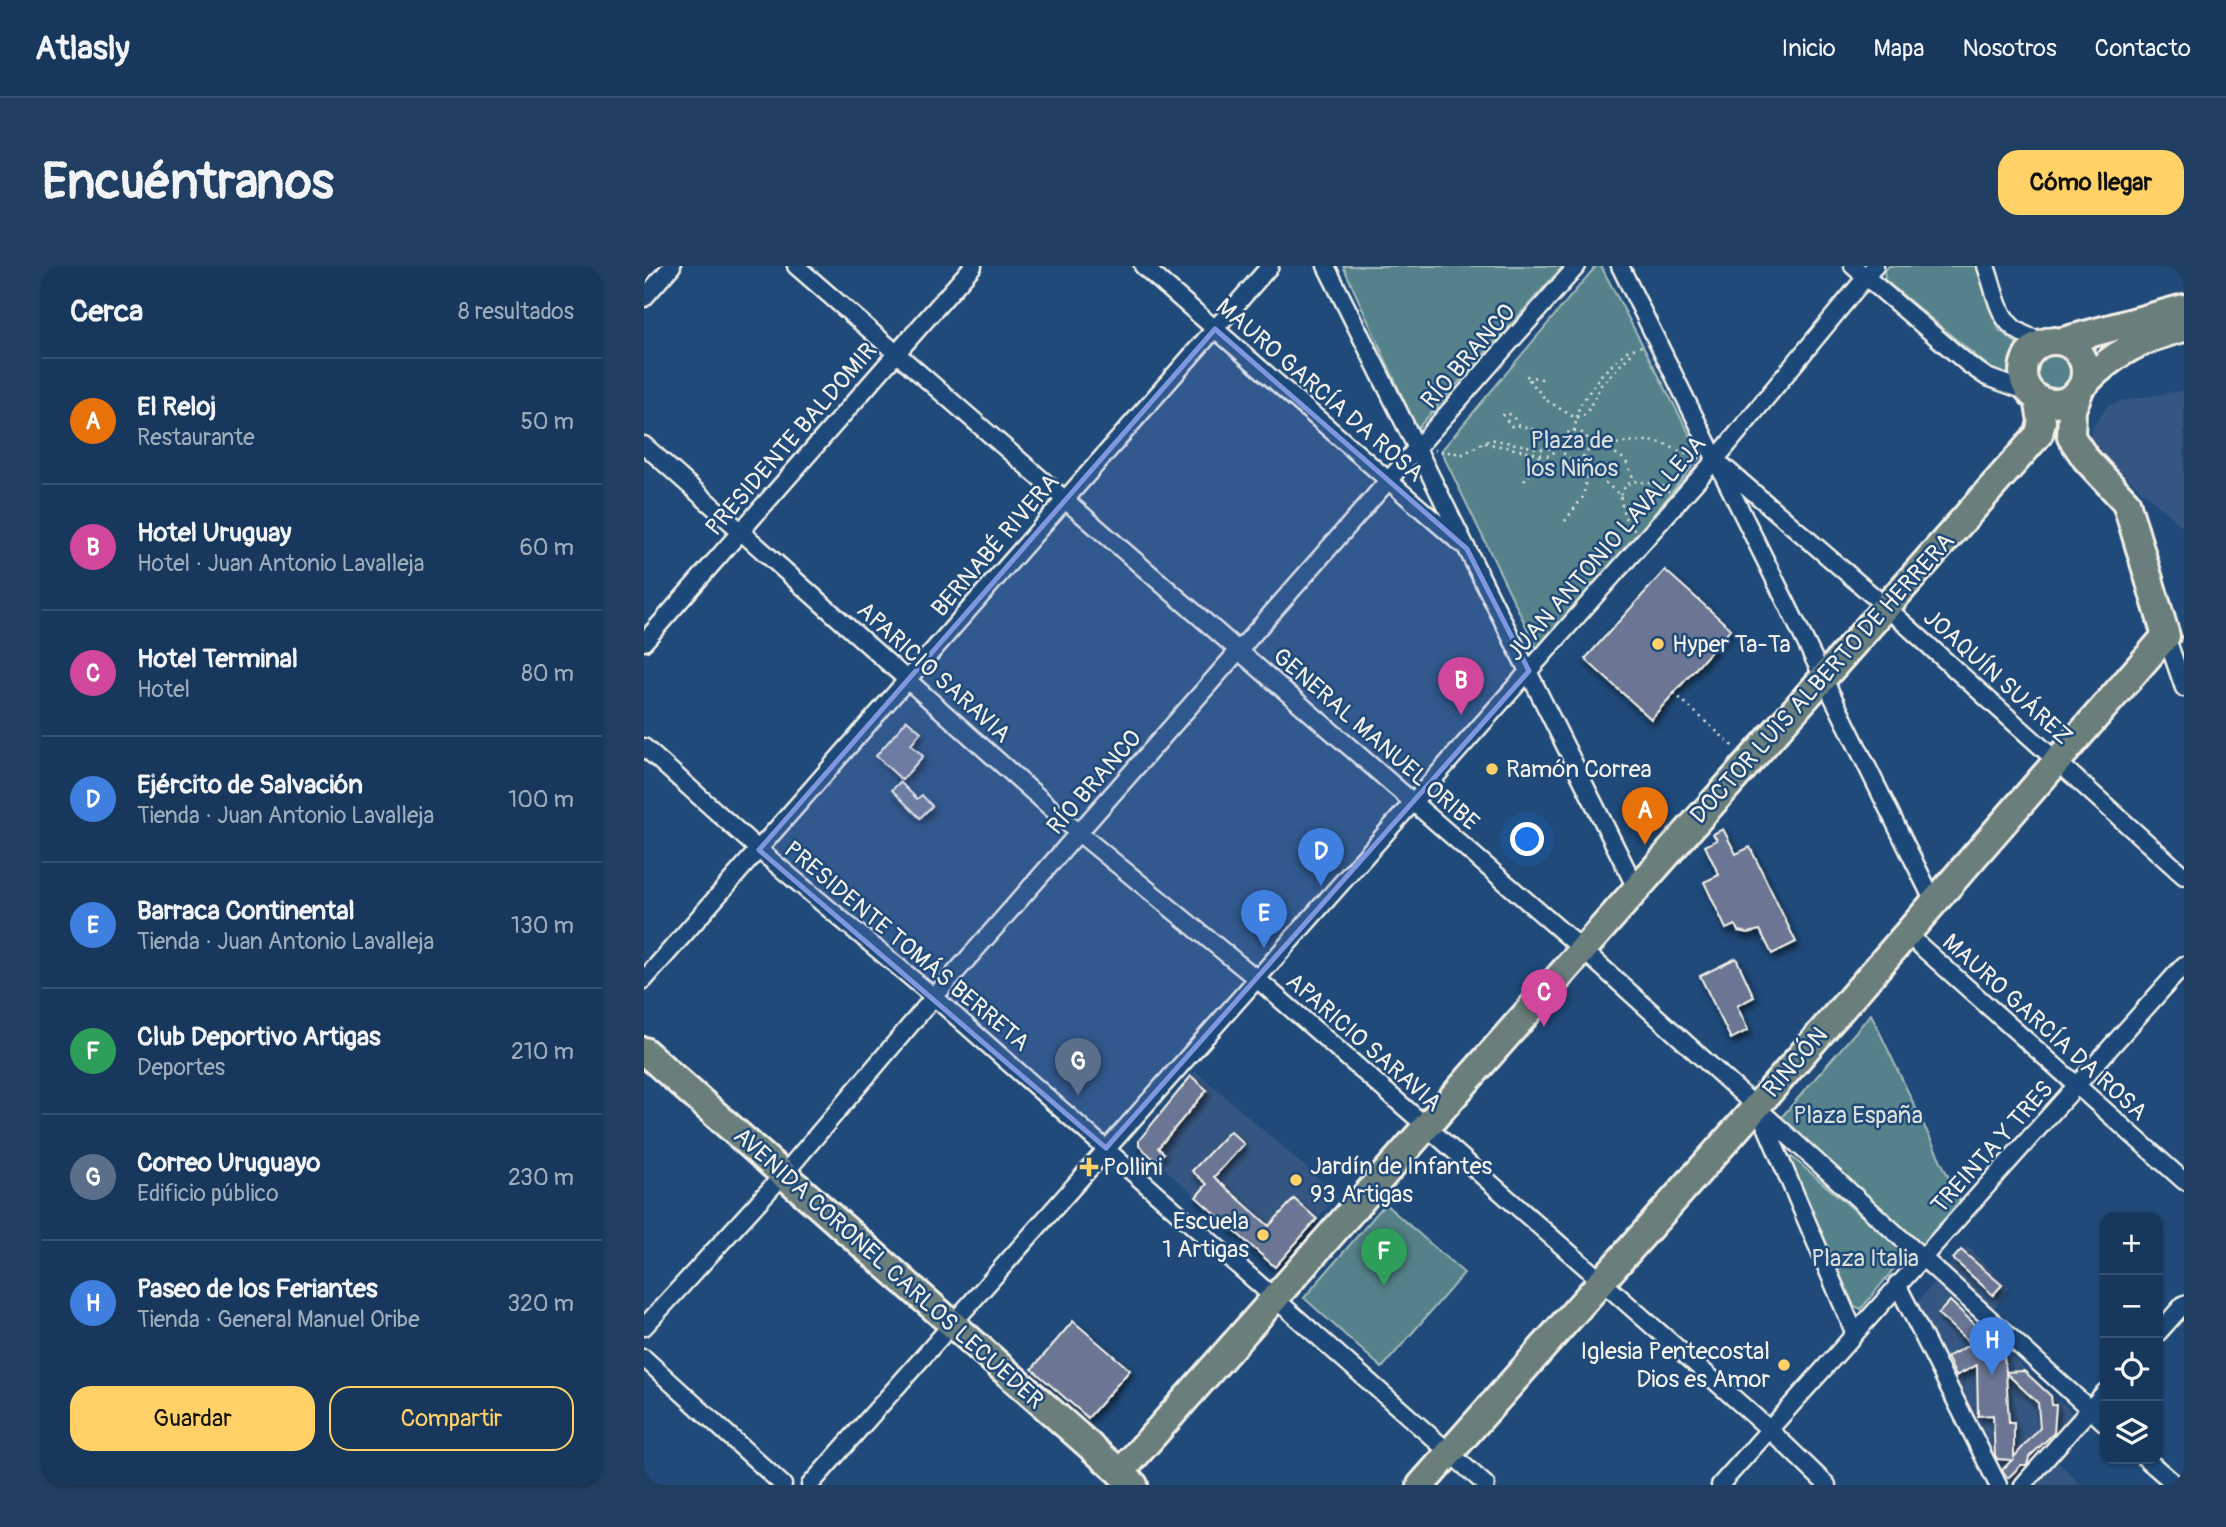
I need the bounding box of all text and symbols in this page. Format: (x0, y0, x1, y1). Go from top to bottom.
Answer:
text: Atlasly (35, 28, 130, 69)
text: Inicio (1782, 34, 1836, 63)
text: Mapa (1874, 34, 1925, 63)
text: Nosotros (1963, 34, 2057, 63)
text: Contacto (2095, 34, 2191, 63)
button: Cómo llegar (1998, 150, 2184, 215)
text: Encuéntranos (42, 152, 334, 213)
street label: MAURO GARCÍA DA ROSA (1210, 292, 1429, 488)
text: Cerca (70, 293, 143, 330)
text: 8 resultados (458, 297, 574, 326)
street label: RÍO BRANCO (1415, 298, 1522, 415)
street label: PRESIDENTE BALDOMIR (700, 337, 883, 542)
text: El Reloj (137, 391, 216, 423)
text: A (86, 407, 100, 436)
text: 50 m (520, 407, 574, 436)
text: Restaurante (137, 423, 255, 452)
park label: Plaza de los Niños (1526, 426, 1619, 483)
street label: JUAN ANTONIO LAVALLEJA (1501, 430, 1712, 667)
street label: BERNABÉ RIVERA (925, 468, 1065, 623)
text: Hotel Uruguay (137, 517, 291, 549)
street label: DOCTOR LUIS ALBERTO DE HERRERA (1684, 527, 1961, 830)
text: B (86, 533, 100, 562)
text: 60 m (519, 533, 574, 562)
text: Hotel · Juan Antonio Lavalleja (137, 549, 425, 578)
street label: APARICIO SARAVIA (851, 596, 1017, 749)
street label: JOAQUÍN SUÁREZ (1917, 603, 2078, 752)
place label: Hyper Ta-Ta (1672, 630, 1791, 659)
marker: Hyper Ta-Ta (1650, 636, 1666, 652)
street label: GENERAL MANUEL ORIBE (1267, 642, 1485, 836)
text: Hotel Terminal (137, 643, 298, 675)
pin: B (1438, 657, 1484, 715)
text: C (86, 659, 100, 688)
text: 80 m (521, 659, 574, 688)
text: Hotel (137, 675, 190, 704)
street label: RÍO BRANCO (1041, 724, 1148, 841)
place label: Ramón Correa (1506, 755, 1652, 784)
marker: Ramón Correa (1484, 761, 1500, 777)
text: Ejército de Salvación (137, 769, 363, 801)
text: D (86, 785, 100, 814)
text: 100 m (508, 785, 574, 814)
pin: A (1622, 787, 1668, 845)
text: Tienda · Juan Antonio Lavalleja (137, 801, 434, 830)
your location (1510, 822, 1544, 856)
pin: D (1298, 828, 1344, 886)
street label: PRESIDENTE TOMÁS BERRETA (778, 835, 1035, 1058)
pin: E (1241, 890, 1287, 948)
text: Barraca Continental (137, 895, 355, 927)
text: E (87, 911, 99, 940)
text: 130 m (511, 911, 574, 940)
text: Tienda · Juan Antonio Lavalleja (137, 927, 434, 956)
street label: MAURO GARCÍA DA ROSA (1936, 928, 2153, 1127)
street label: APARICIO SARAVIA (1280, 967, 1448, 1118)
pin: C (1521, 969, 1567, 1027)
street label: RINCÓN (1756, 1020, 1834, 1104)
text: Club Deportivo Artigas (137, 1021, 381, 1053)
text: F (86, 1037, 100, 1066)
text: 210 m (511, 1037, 574, 1066)
pin: G (1055, 1038, 1101, 1096)
text: Deportes (137, 1053, 225, 1082)
street label: TREINTA Y TRES (1925, 1075, 2060, 1220)
park label: Plaza España (1793, 1101, 1923, 1130)
street label: AVENIDA CORONEL CARLOS LECUEDER (728, 1121, 1050, 1415)
text: Correo Uruguayo (137, 1147, 320, 1179)
place label: Jardín de Infantes 93 Artigas (1310, 1152, 1492, 1209)
place label: Pollini (1103, 1153, 1162, 1182)
marker: Pollini (1081, 1159, 1097, 1175)
text: G (85, 1163, 101, 1192)
text: 230 m (508, 1163, 574, 1192)
marker: Jardín de Infantes 93 Artigas (1288, 1172, 1304, 1188)
text: Edificio público (137, 1179, 279, 1208)
place label: Escuela 1 Artigas (1162, 1207, 1249, 1264)
map controls (2100, 1212, 2163, 1464)
button: + (2100, 1212, 2163, 1275)
marker: Escuela 1 Artigas (1255, 1227, 1271, 1243)
pin: F (1361, 1228, 1407, 1286)
park label: Plaza Italia (1811, 1244, 1919, 1273)
text: Paseo de los Feriantes (137, 1273, 378, 1305)
button: − (2100, 1275, 2163, 1338)
text: H (86, 1289, 100, 1318)
text: 320 m (507, 1289, 574, 1318)
text: Tienda · General Manuel Oribe (137, 1305, 420, 1334)
pin: H (1969, 1317, 2015, 1375)
place label: Iglesia Pentecostal Dios es Amor (1580, 1337, 1770, 1394)
button: locate (2100, 1338, 2163, 1401)
marker: Iglesia Pentecostal Dios es Amor (1776, 1357, 1792, 1373)
button: Guardar (70, 1386, 315, 1451)
button: Compartir (329, 1386, 574, 1451)
button: layers (2100, 1401, 2163, 1464)

